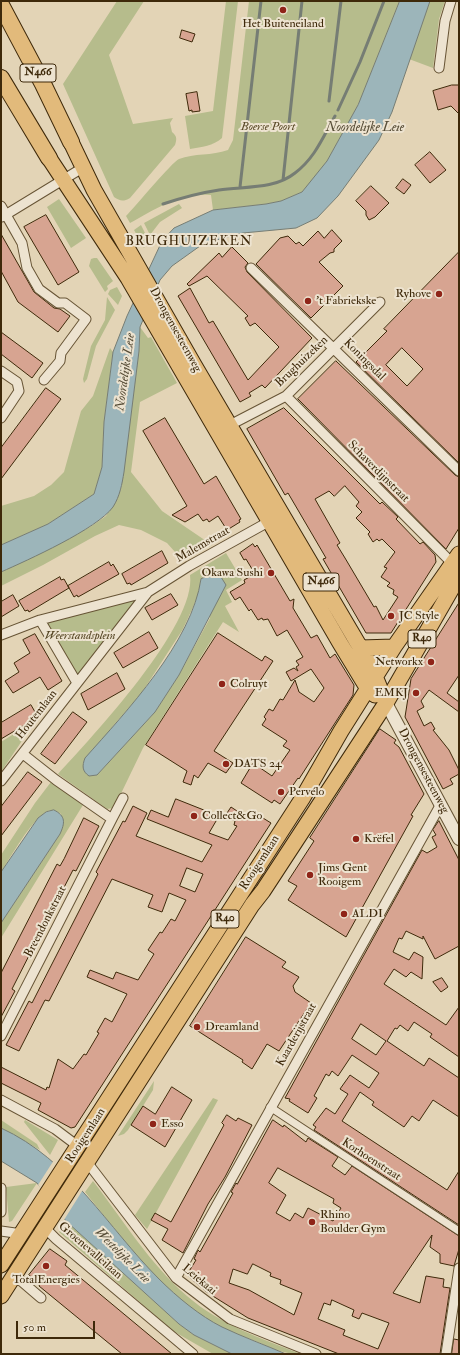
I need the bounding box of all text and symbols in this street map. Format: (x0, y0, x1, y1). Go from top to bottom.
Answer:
marker: Het Buiteneiland (278, 5, 288, 15)
place label: Het Buiteneiland (242, 17, 324, 31)
road number: N466 (20, 64, 56, 82)
park label: Boerse Poort (241, 120, 295, 134)
water label: Noordelijke Leie (326, 120, 404, 136)
district label: BRUGHUIZEKEN (125, 234, 253, 250)
street label: Drongensesteenweg (146, 285, 204, 375)
place label: Ryhove (395, 287, 431, 301)
marker: Ryhove (434, 289, 444, 299)
place label: 't Fabriekske (316, 294, 376, 308)
marker: 't Fabriekske (303, 296, 313, 306)
water label: Noordelijke Leie (113, 332, 139, 412)
street label: Brughuizeken (273, 333, 331, 391)
street label: Koningsdal (340, 336, 388, 384)
street label: Schaverdijnstraat (344, 438, 412, 506)
street label: Malemstraat (173, 524, 233, 566)
place label: Okawa Sushi (202, 566, 263, 580)
marker: Okawa Sushi (266, 568, 276, 578)
road number: N466 (303, 573, 339, 591)
place label: JC Style (399, 609, 439, 623)
marker: JC Style (386, 611, 396, 621)
park label: Weerstandsplein (44, 629, 116, 643)
road number: R40 (408, 630, 436, 648)
place label: Networkx (375, 655, 423, 669)
marker: Networkx (426, 657, 436, 667)
place label: Colruyt (230, 677, 267, 691)
marker: Colruyt (217, 679, 227, 689)
place label: EMKJ (375, 686, 408, 700)
street label: Houtemlaan (13, 687, 61, 743)
marker: EMKJ (411, 688, 421, 698)
street label: Drongensesteenweg (394, 726, 452, 816)
place label: DATS 24 (234, 757, 281, 771)
marker: DATS 24 (221, 759, 231, 769)
place label: Pervélo (289, 785, 324, 799)
marker: Pervélo (276, 787, 286, 797)
place label: Collect&Go (202, 809, 262, 823)
marker: Collect&Go (189, 811, 199, 821)
place label: Krëfel (364, 832, 394, 846)
street label: Rooigemlaan (237, 833, 283, 893)
marker: Krëfel (351, 834, 361, 844)
place label: Jims Gent Rooigem (318, 861, 367, 889)
marker: Jims Gent Rooigem (305, 870, 315, 880)
street label: Breendonkstraat (22, 884, 70, 960)
place label: ALDI (352, 907, 383, 921)
marker: ALDI (339, 909, 349, 919)
road number: R40 (211, 910, 239, 928)
street label: Kaarderijstraat (274, 1001, 320, 1069)
place label: Dreamland (205, 1020, 259, 1034)
marker: Dreamland (192, 1022, 202, 1032)
street label: Rooigemlaan (63, 1106, 109, 1166)
place label: Esso (161, 1117, 184, 1131)
marker: Esso (148, 1119, 158, 1129)
street label: Korhoenstraat (339, 1135, 403, 1185)
place label: Rhino Boulder Gym (320, 1208, 385, 1236)
marker: Rhino Boulder Gym (307, 1217, 317, 1227)
street label: Groenevalleilaan (55, 1219, 125, 1283)
water label: Westelijke Leie (91, 1225, 153, 1287)
marker: TotalEnergies (41, 1261, 51, 1271)
street label: Leiekaai (179, 1261, 219, 1299)
place label: TotalEnergies (12, 1273, 80, 1287)
scale bar (18, 1313, 97, 1339)
text: 50 m (23, 1320, 46, 1335)

